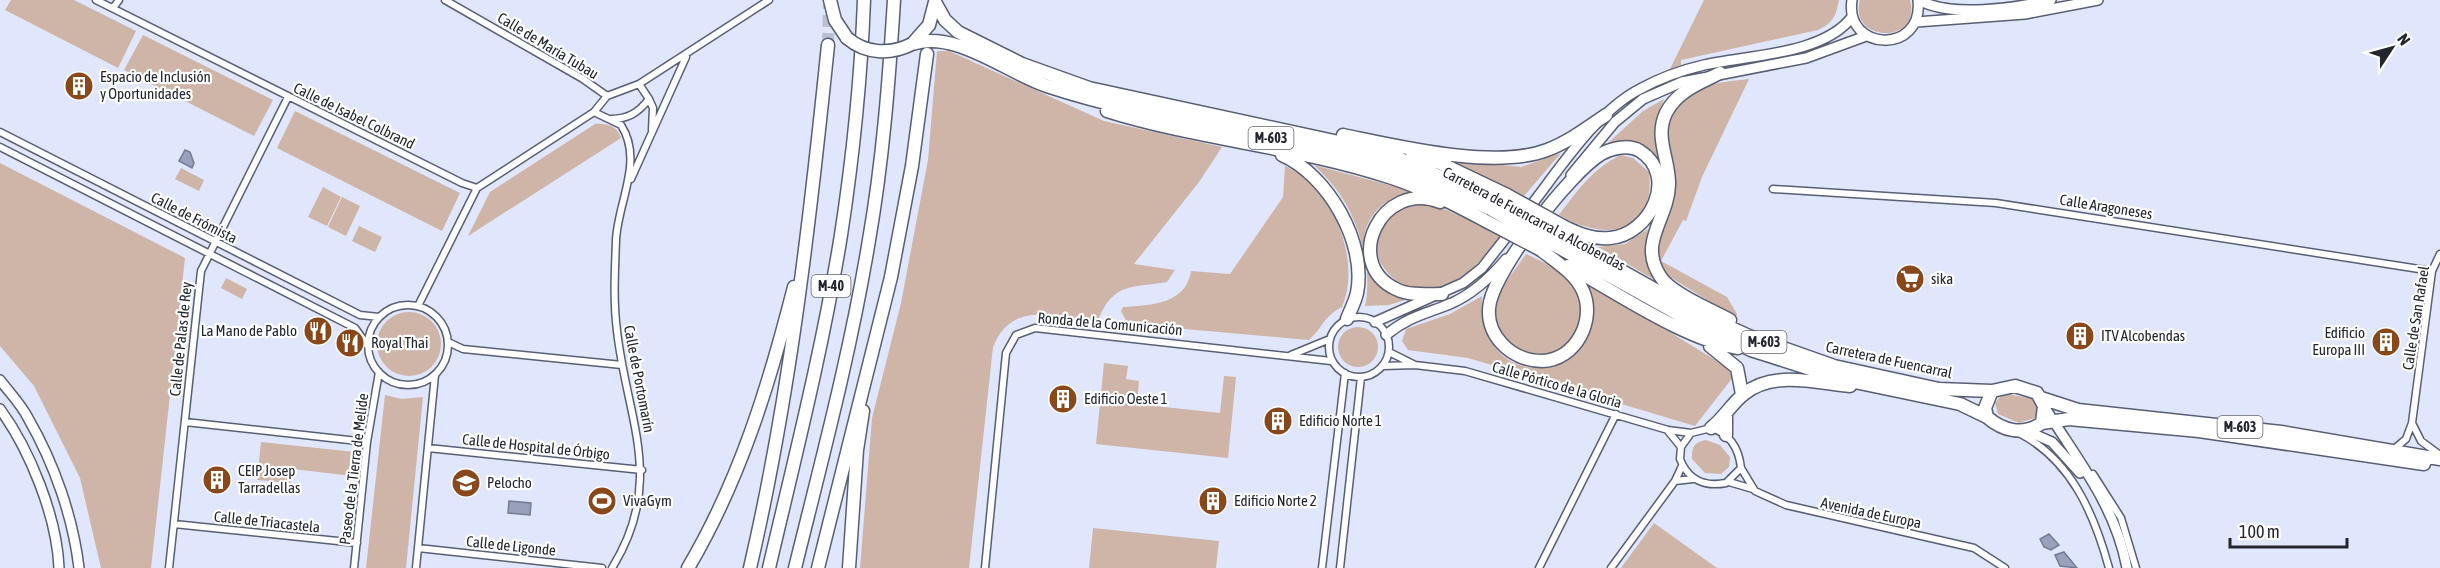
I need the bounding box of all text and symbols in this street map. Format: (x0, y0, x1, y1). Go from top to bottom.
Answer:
street label: Calle de María Tubau (495, 9, 602, 82)
north arrow (2362, 18, 2422, 78)
text: N (2394, 30, 2414, 48)
place label: Espacio de Inclusión y Oportunidades (100, 68, 211, 102)
building icon: Espacio de Inclusión y Oportunidades (63, 70, 95, 102)
street label: Calle de Isabel Colbrand (291, 79, 418, 152)
road number: M-603 (1248, 127, 1294, 149)
street label: Carretera de Fuencarral a Alcobendas (1440, 163, 1628, 274)
street label: Calle de Frómista (148, 189, 240, 247)
street label: Calle Aragoneses (2059, 191, 2154, 222)
supermarket icon: sika (1894, 263, 1926, 295)
street label: Calle de San Rafael (2399, 265, 2432, 371)
place label: sika (1931, 270, 1953, 287)
road number: M-40 (812, 275, 850, 297)
street label: Calle de Palas de Rey (166, 281, 195, 397)
street label: Ronda de la Comunicación (1037, 309, 1183, 338)
restaurant icon: La Mano de Pablo (302, 315, 334, 347)
building icon: ITV Alcobendas (2064, 320, 2096, 352)
place label: La Mano de Pablo (201, 322, 297, 339)
street label: Calle de Portomarín (621, 324, 658, 434)
place label: Edificio Europa III (2312, 324, 2365, 358)
building icon: Edificio Europa III (2370, 326, 2402, 358)
restaurant icon: Royal Thai (334, 327, 366, 359)
place label: ITV Alcobendas (2101, 327, 2185, 344)
road number: M-603 (1742, 331, 1786, 353)
place label: Royal Thai (371, 334, 428, 351)
street label: Carretera de Fuencarral (1824, 338, 1954, 381)
street label: Calle Pórtico de la Gloria (1490, 358, 1624, 411)
building icon: Edificio Oeste 1 (1047, 383, 1079, 415)
place label: Edificio Oeste 1 (1084, 390, 1168, 407)
street label: Paseo de la Tierra de Melide (336, 392, 371, 546)
building icon: Edificio Norte 1 (1262, 405, 1294, 437)
place label: Edificio Norte 1 (1299, 412, 1382, 429)
road number: M-603 (2218, 416, 2262, 438)
street label: Calle de Hospital de Órbigo (461, 430, 611, 463)
place label: CEIP Josep Tarradellas (238, 462, 300, 496)
building icon: CEIP Josep Tarradellas (201, 464, 233, 496)
school or university icon: Pelocho (450, 467, 482, 499)
place label: Pelocho (487, 474, 532, 491)
sports icon: VivaGym (586, 485, 618, 517)
building icon: Edificio Norte 2 (1197, 485, 1229, 517)
place label: VivaGym (623, 492, 672, 509)
place label: Edificio Norte 2 (1234, 492, 1317, 509)
street label: Avenida de Europa (1819, 494, 1923, 531)
street label: Calle de Triacastela (213, 507, 321, 536)
scale bar (2230, 511, 2347, 549)
text: 100 m (2239, 521, 2280, 542)
street label: Calle de Ligonde (465, 532, 557, 559)

